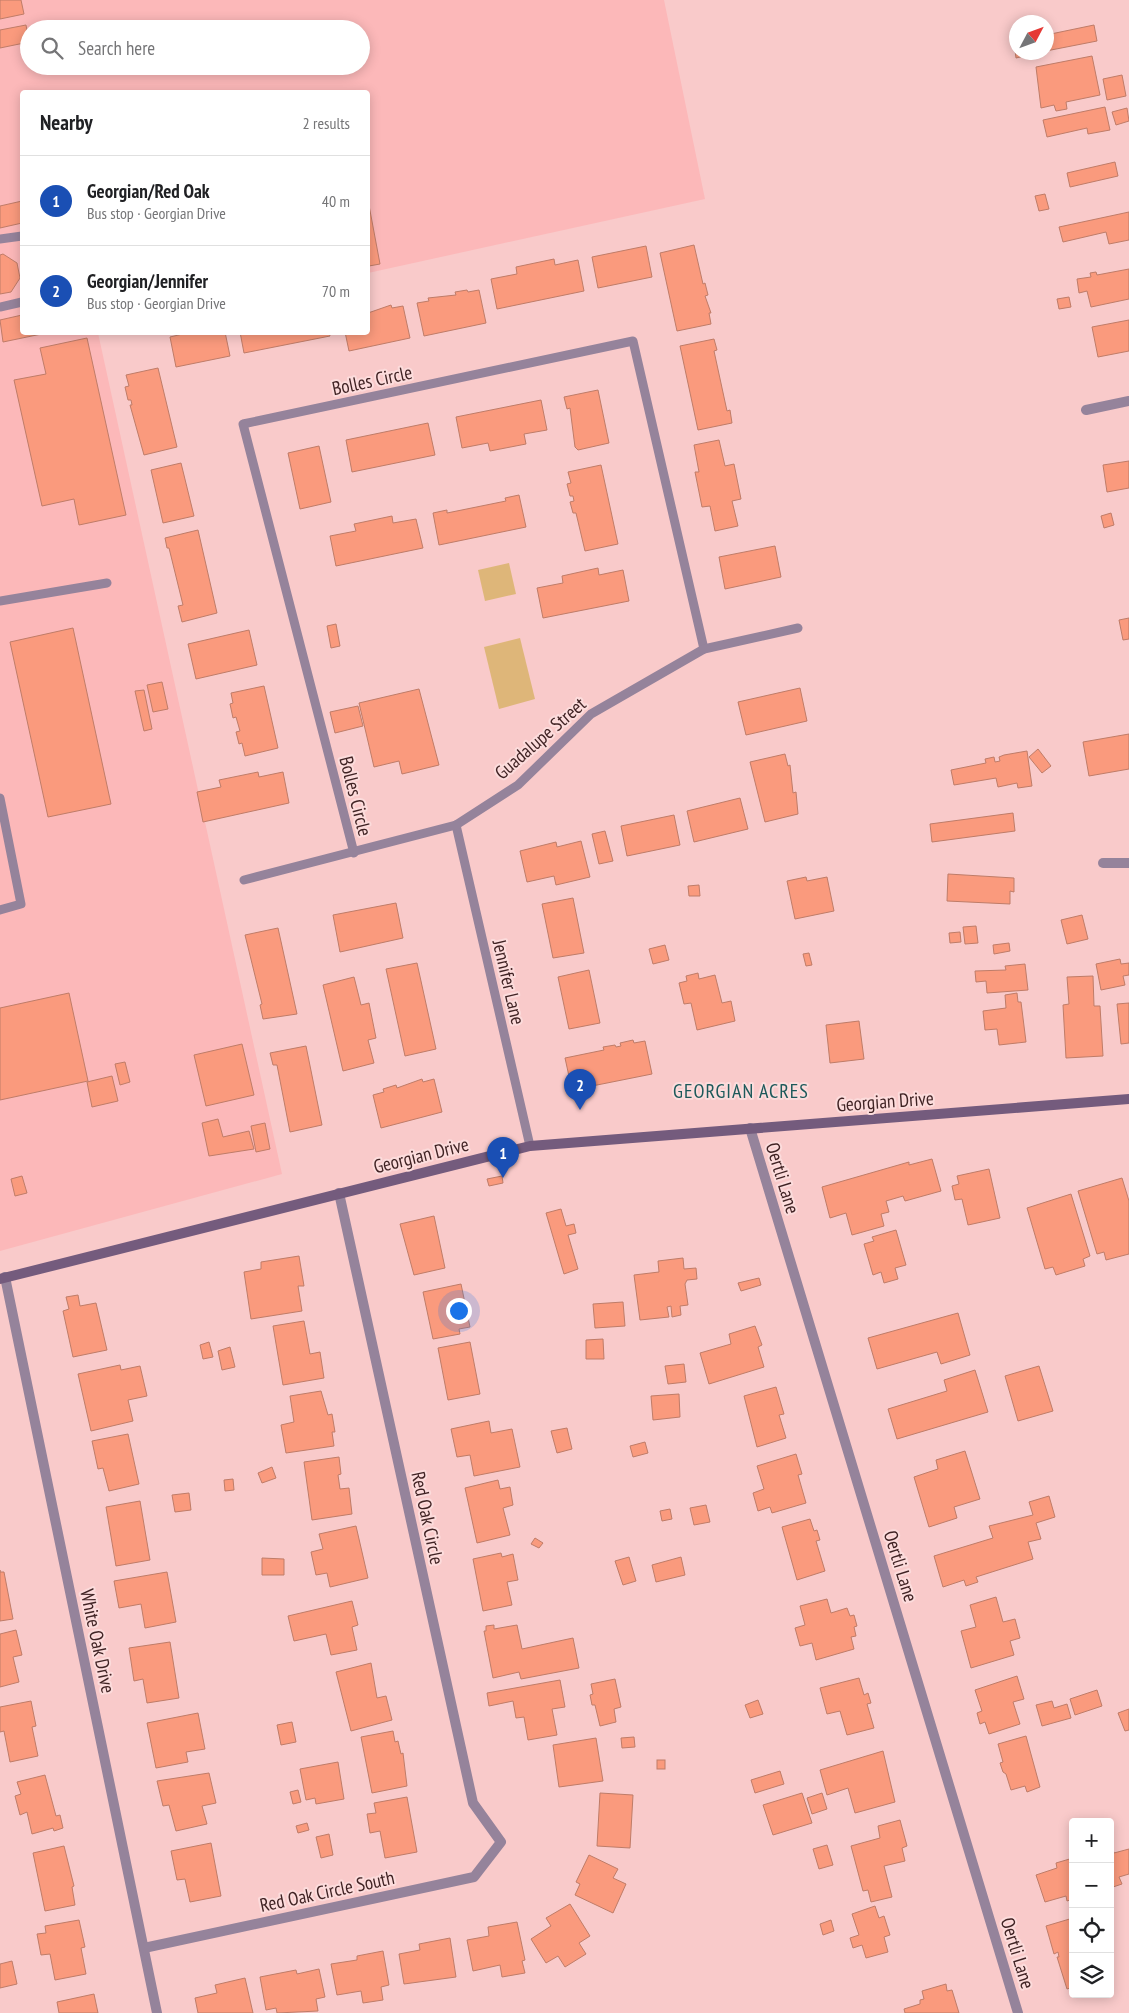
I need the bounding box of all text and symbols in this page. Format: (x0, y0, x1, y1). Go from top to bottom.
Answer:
north arrow (1009, 15, 1054, 60)
search box (20, 20, 370, 75)
icon: search (38, 34, 66, 62)
text: Search here (78, 36, 155, 60)
text: Nearby (40, 109, 93, 136)
text: 2 results (303, 113, 350, 133)
text: Georgian/Red Oak (87, 179, 210, 203)
text: 1 (52, 191, 60, 211)
text: 40 m (322, 191, 350, 211)
text: Bus stop · Georgian Drive (87, 203, 226, 223)
text: Georgian/Jennifer (87, 269, 208, 293)
text: 2 (52, 281, 60, 301)
text: 70 m (322, 281, 350, 301)
text: Bus stop · Georgian Drive (87, 293, 226, 313)
street label: Bolles Circle (330, 360, 414, 400)
street label: Guadalupe Street (489, 691, 591, 784)
street label: Bolles Circle (335, 754, 378, 839)
street label: Jennifer Lane (487, 936, 530, 1027)
pin: 2 (564, 1069, 596, 1110)
district label: GEORGIAN ACRES (673, 1078, 809, 1104)
street label: Georgian Drive (836, 1086, 935, 1116)
street label: Georgian Drive (371, 1132, 471, 1178)
pin: 1 (487, 1137, 519, 1178)
street label: Oertli Lane (761, 1140, 805, 1217)
your location (446, 1298, 472, 1324)
street label: Red Oak Circle (406, 1469, 450, 1567)
street label: Oertli Lane (879, 1528, 923, 1605)
street label: White Oak Drive (75, 1587, 121, 1695)
map controls (1069, 1818, 1114, 1998)
button: + (1069, 1818, 1114, 1863)
button: − (1069, 1863, 1114, 1908)
street label: Red Oak Circle South (258, 1865, 396, 1917)
button: locate (1069, 1908, 1114, 1953)
street label: Oertli Lane (996, 1915, 1040, 1992)
button: layers (1069, 1953, 1114, 1998)

